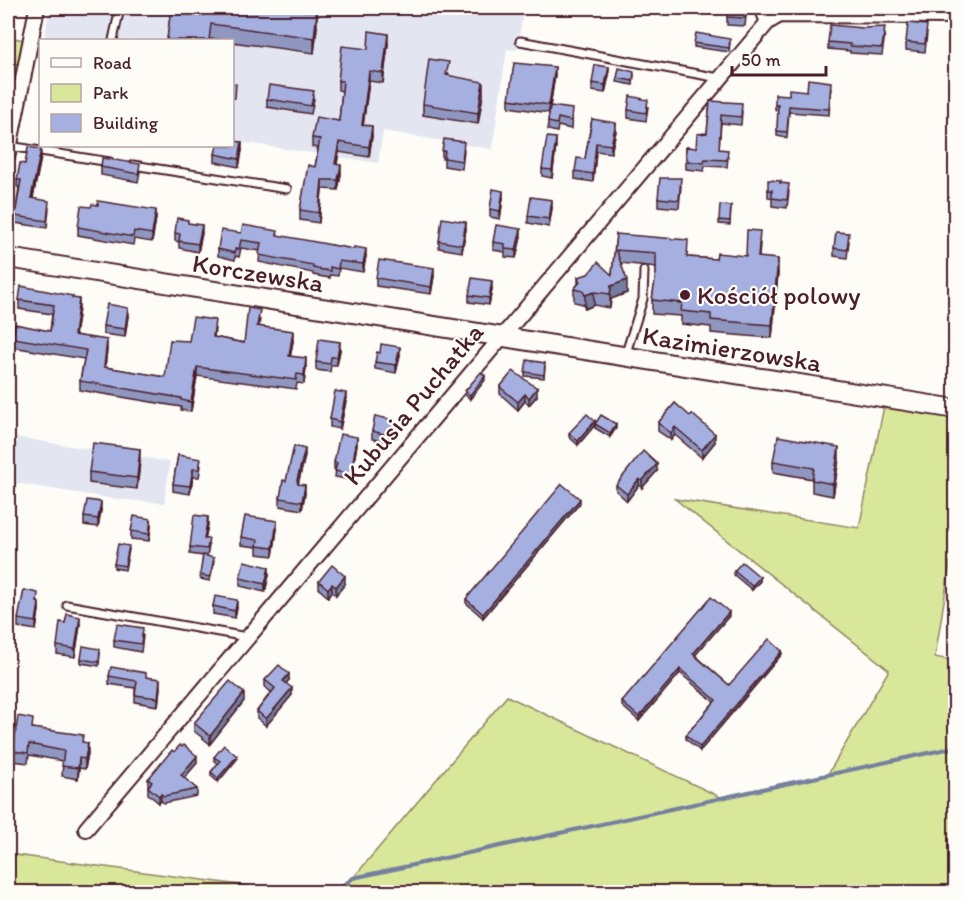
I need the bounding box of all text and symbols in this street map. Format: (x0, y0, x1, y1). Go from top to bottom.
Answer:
legend (39, 39, 234, 147)
scale bar (732, 39, 826, 77)
text: 50 m (741, 49, 781, 71)
text: Road (93, 52, 132, 74)
text: Park (93, 82, 128, 104)
text: Building (93, 112, 159, 134)
street label: Korczewska (190, 247, 326, 299)
place label: Kościół polowy (697, 279, 860, 311)
marker: Kościół polowy (678, 288, 692, 302)
street label: Kubusia Puchatka (336, 316, 490, 491)
street label: Kazimierzowska (640, 319, 824, 379)

